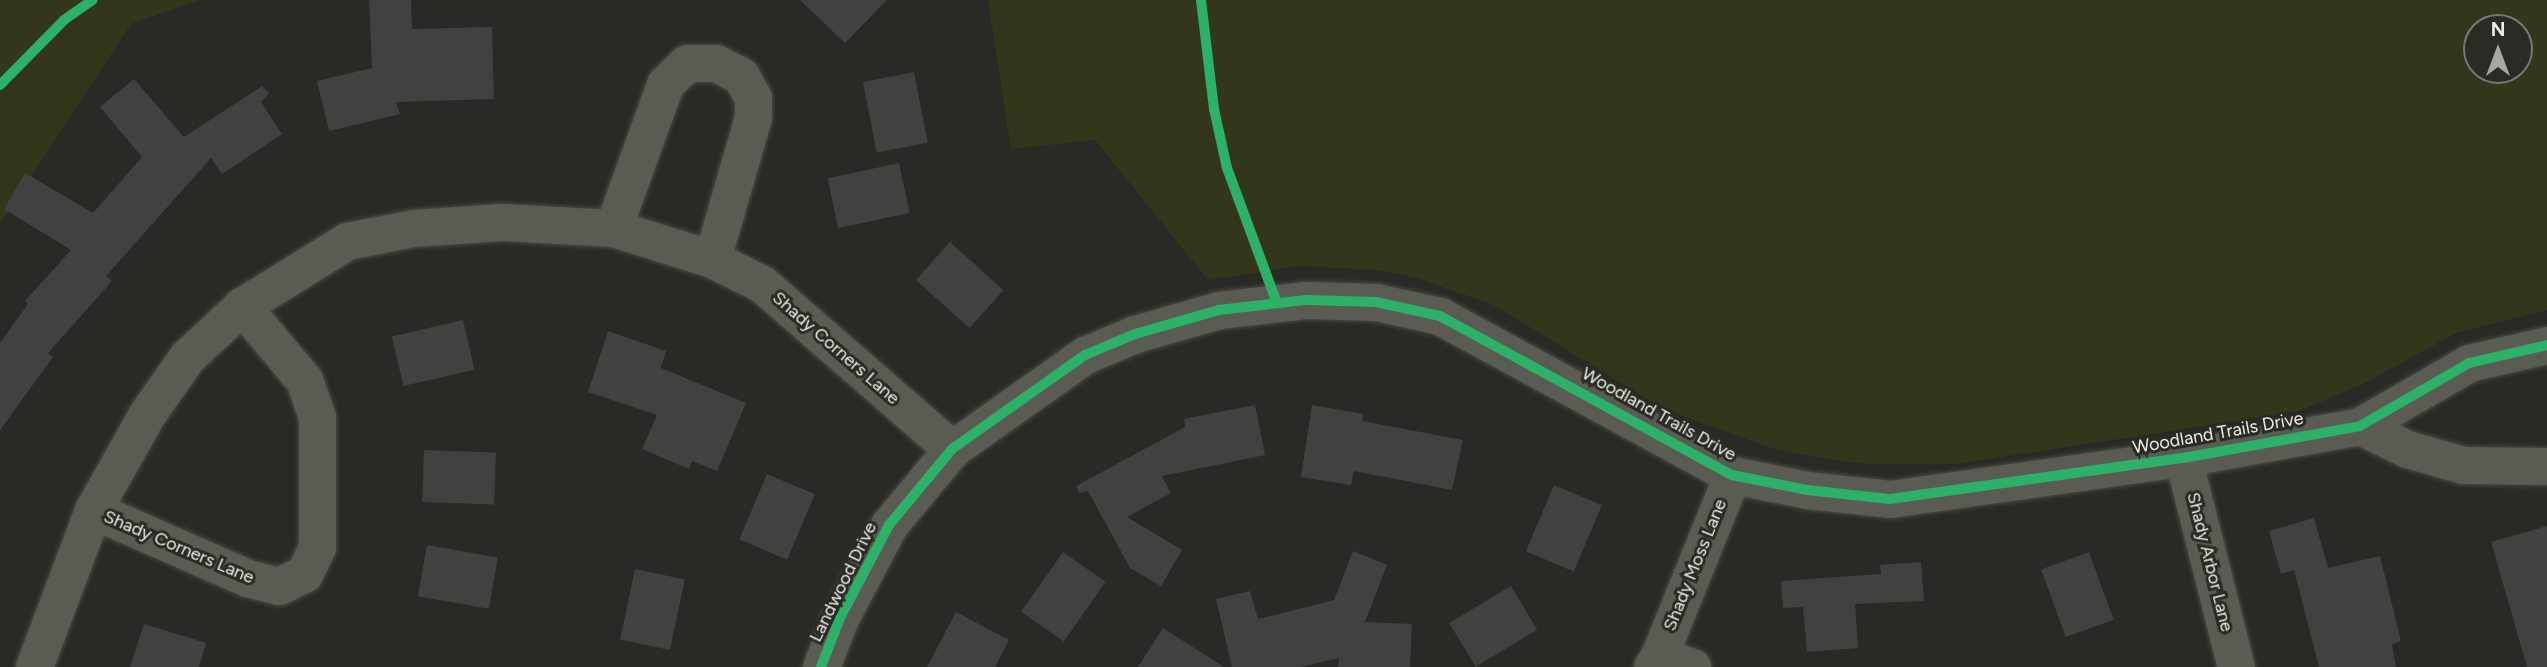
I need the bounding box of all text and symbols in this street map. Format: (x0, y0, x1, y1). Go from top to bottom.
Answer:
north arrow (2463, 14, 2533, 84)
text: N (2491, 18, 2505, 41)
street label: Shady Corners Lane (768, 287, 904, 409)
street label: Woodland Trails Drive (1578, 363, 1740, 465)
street label: Woodland Trails Drive (2131, 407, 2305, 459)
street label: Shady Arbor Lane (2182, 490, 2238, 634)
street label: Shady Moss Lane (1659, 496, 1731, 634)
street label: Shady Corners Lane (100, 506, 258, 588)
street label: Landwood Drive (805, 519, 881, 645)

